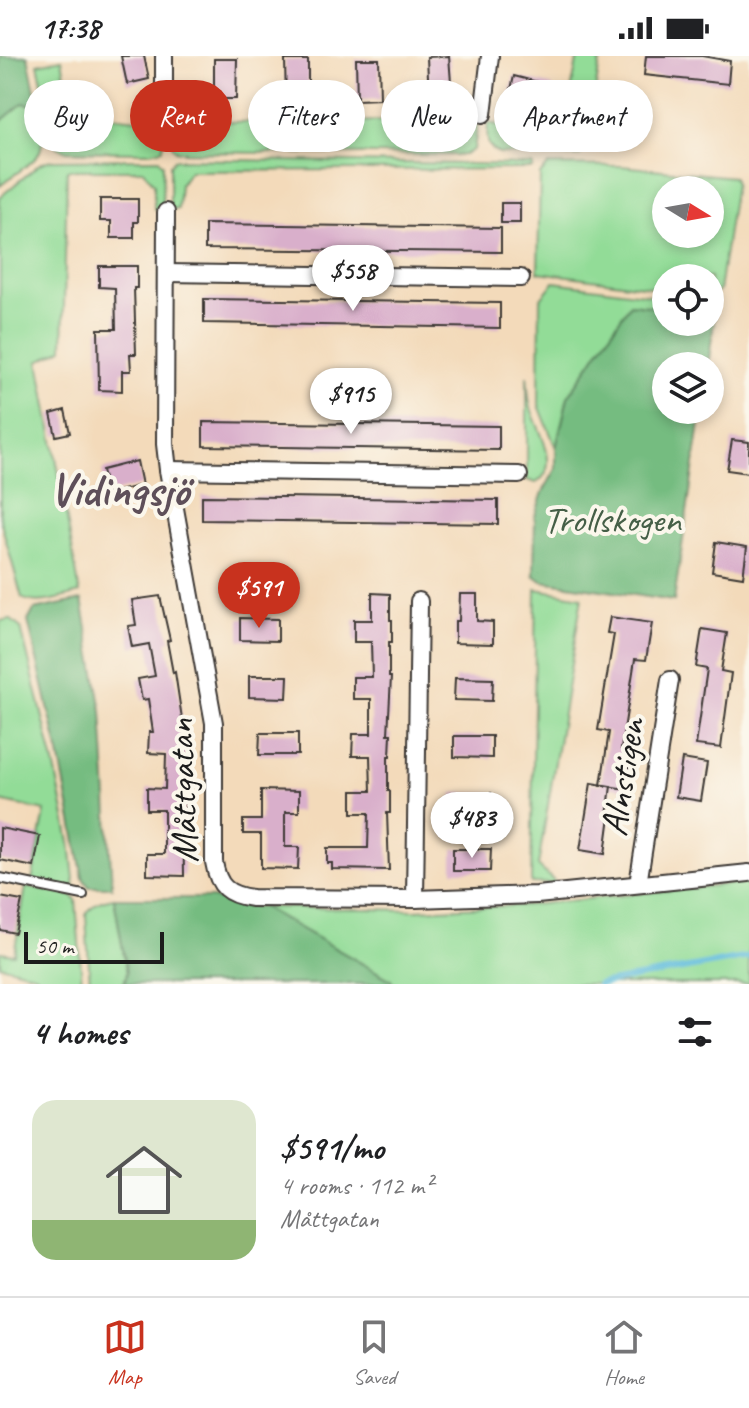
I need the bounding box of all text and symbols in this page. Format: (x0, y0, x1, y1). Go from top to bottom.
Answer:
text: 17:38 (40, 9, 100, 47)
chip: Buy (24, 80, 114, 152)
chip: Rent (130, 80, 232, 152)
chip: Filters (248, 80, 365, 152)
chip: New (381, 80, 478, 152)
chip: Apartment (494, 80, 653, 152)
north arrow (652, 176, 724, 248)
map controls (652, 176, 724, 424)
pin: $558 (306, 245, 400, 313)
text: $558 (330, 254, 376, 287)
button: locate (652, 264, 724, 336)
button: layers (652, 352, 724, 424)
pin: $915 (304, 368, 398, 436)
text: $915 (328, 377, 374, 410)
district label: Vidingsjö (49, 461, 195, 519)
park label: Trollskogen (543, 496, 683, 543)
pin: $591 (212, 562, 306, 630)
text: $591 (236, 571, 282, 604)
street label: Alnstigen (590, 713, 655, 839)
street label: Måttgatan (156, 717, 209, 864)
pin: $483 (425, 792, 519, 860)
text: $483 (449, 801, 495, 834)
scale bar (24, 928, 164, 964)
text: 50 m (36, 932, 73, 960)
icon: filters (673, 1010, 717, 1054)
text: 4 homes (32, 1011, 128, 1054)
text: $591/mo (280, 1126, 384, 1169)
icon: home (96, 1132, 192, 1228)
text: 4 rooms · 112 m² (280, 1169, 432, 1202)
text: Måttgatan (280, 1202, 379, 1235)
tab: Map (103, 1315, 147, 1391)
tab: Saved (352, 1315, 396, 1391)
tab: Home (602, 1315, 646, 1391)

